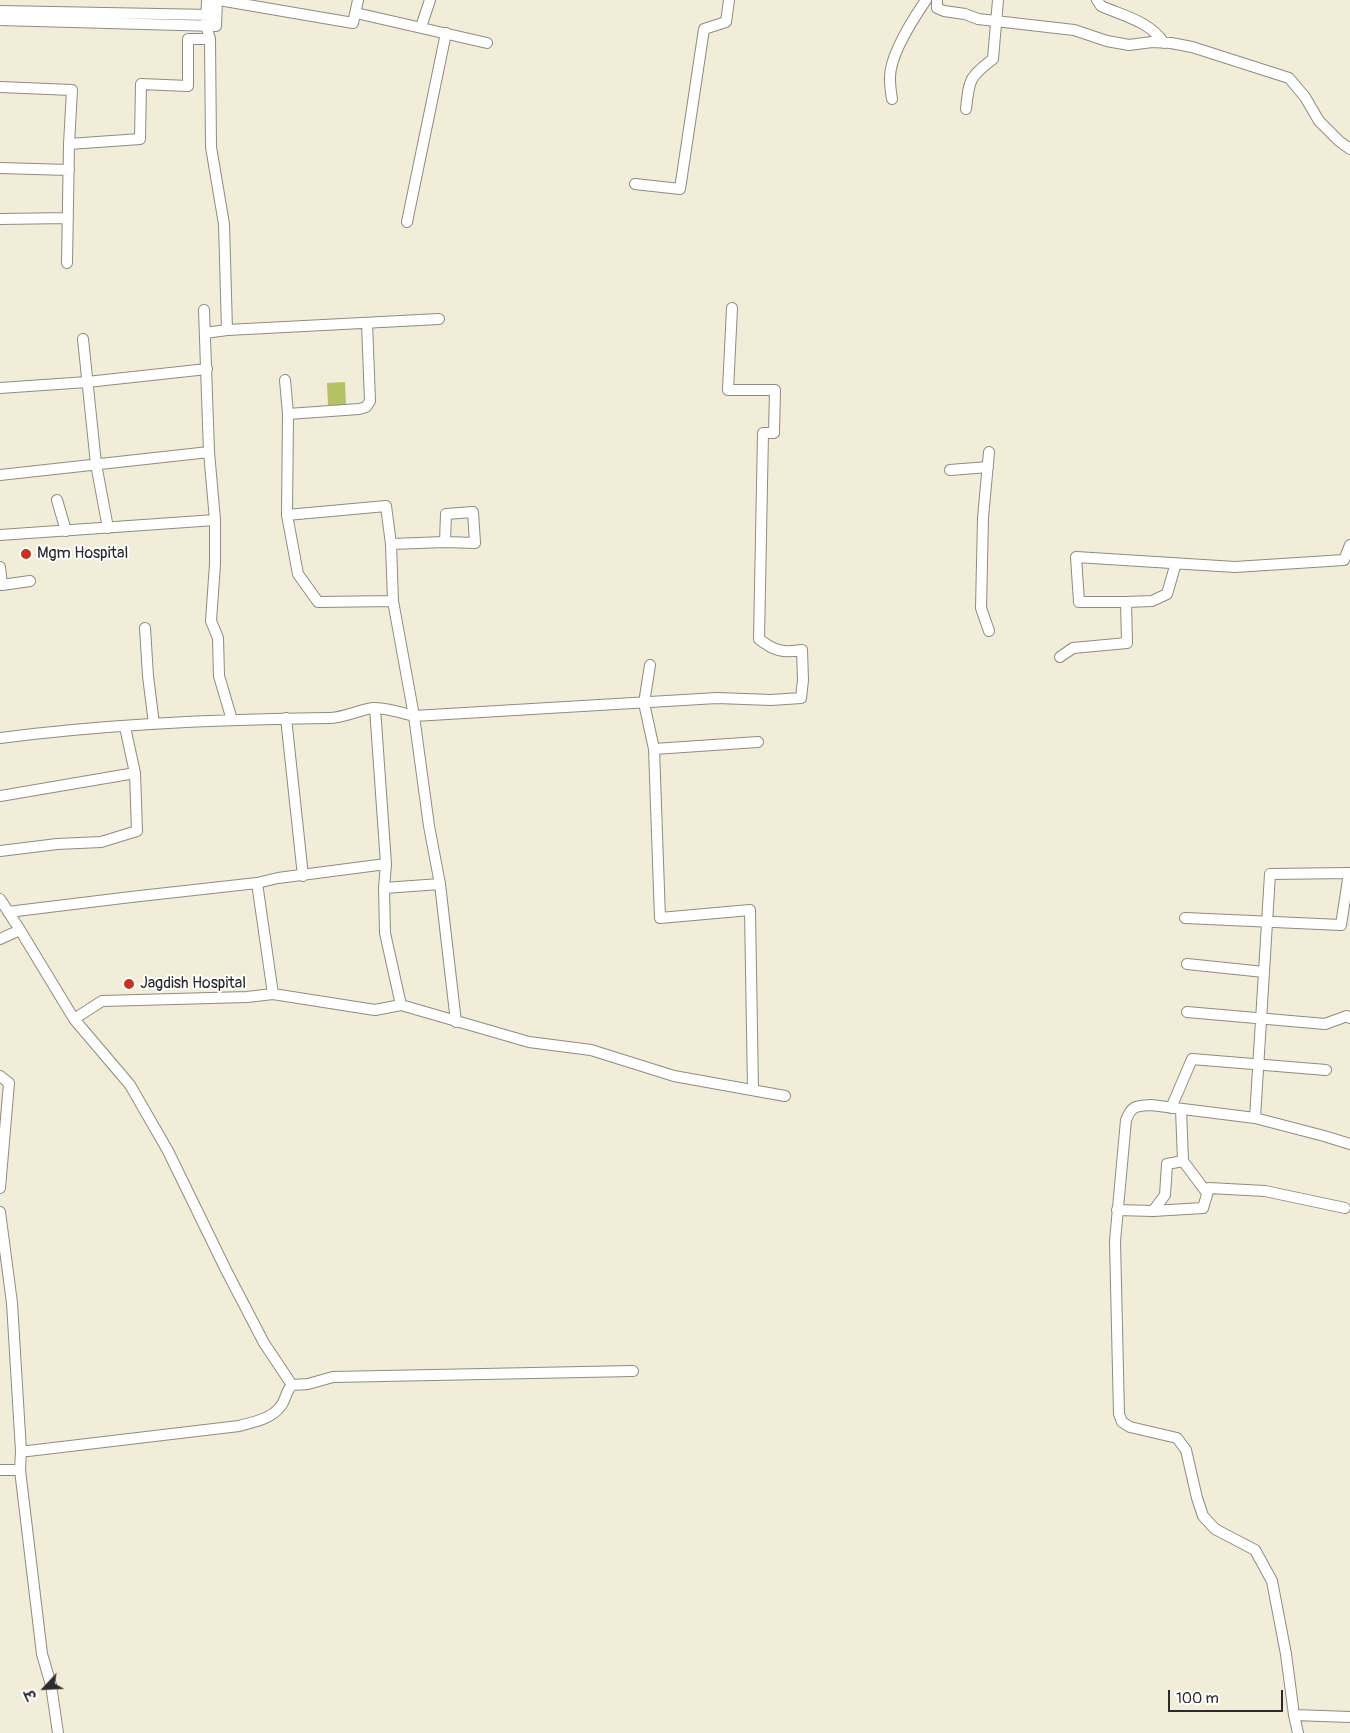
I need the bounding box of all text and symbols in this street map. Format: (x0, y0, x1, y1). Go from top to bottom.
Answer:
place label: Mgm Hospital (37, 544, 128, 564)
marker: Mgm Hospital (19, 547, 33, 561)
place label: Jagdish Hospital (140, 974, 246, 994)
marker: Jagdish Hospital (122, 977, 136, 991)
north arrow (20, 1663, 70, 1713)
scale bar (1170, 1680, 1285, 1712)
text: उ (21, 1687, 41, 1702)
text: 100 m (1176, 1689, 1219, 1708)

